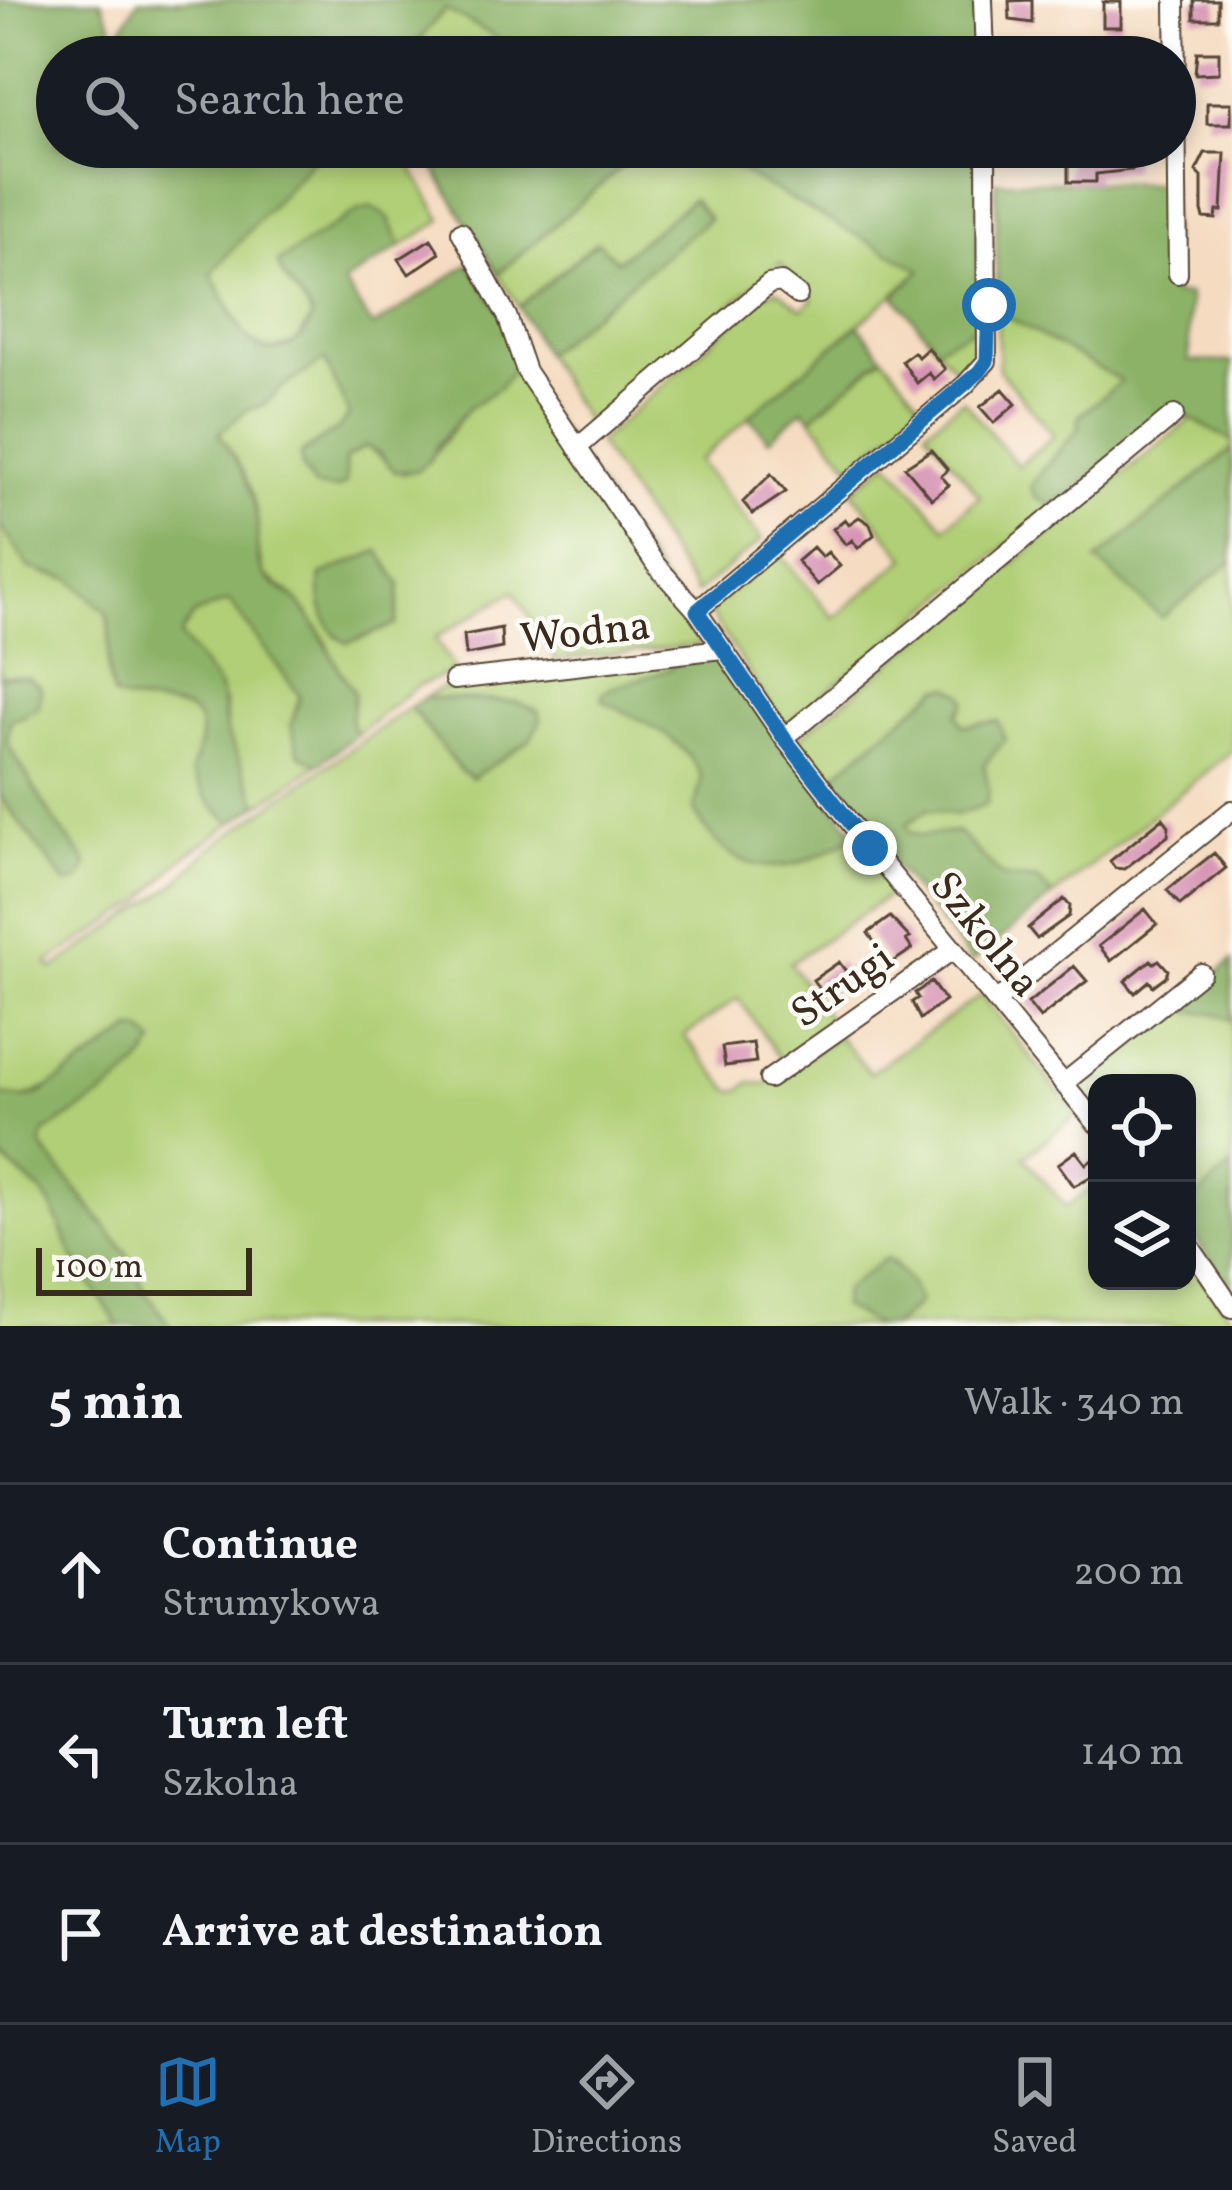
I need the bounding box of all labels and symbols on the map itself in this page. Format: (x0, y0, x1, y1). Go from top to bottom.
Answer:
route start (962, 278, 1016, 332)
street label: Wodna (517, 598, 654, 671)
route end (843, 821, 897, 875)
street label: Szkolna (914, 860, 1053, 1012)
street label: Strugi (780, 931, 907, 1044)
scale bar (36, 1242, 252, 1295)

